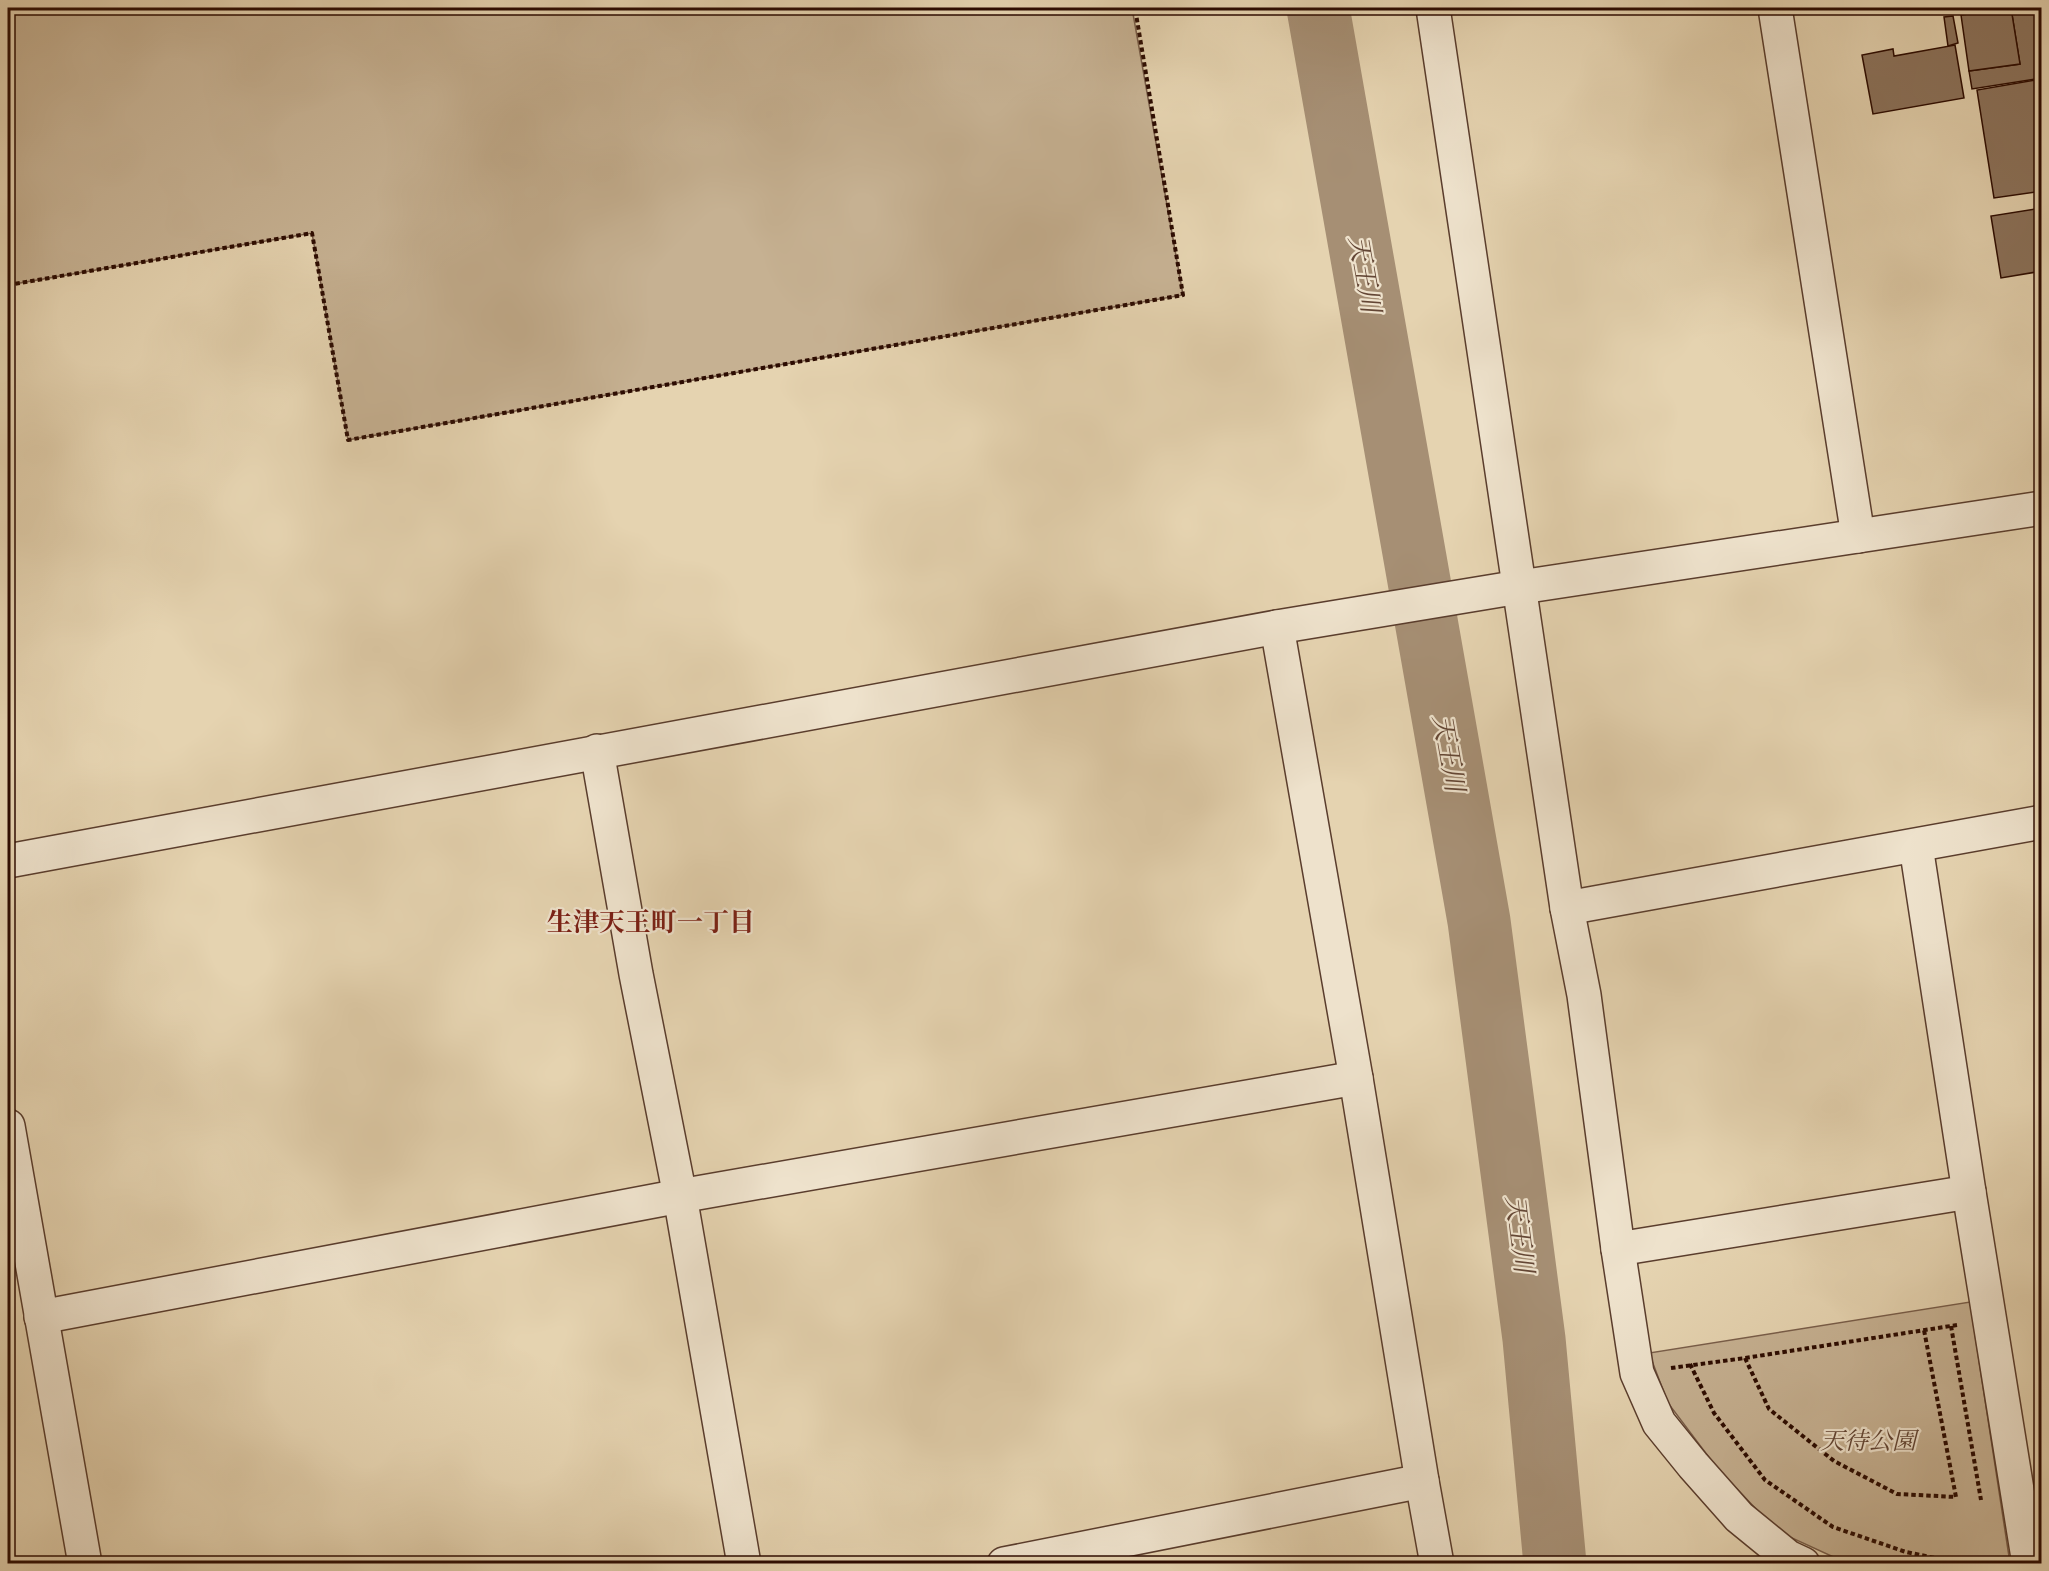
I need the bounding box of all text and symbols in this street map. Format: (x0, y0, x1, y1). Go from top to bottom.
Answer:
water label: 天王川 (1341, 233, 1387, 318)
water label: 天王川 (1425, 712, 1471, 797)
district label: 生津天王町一丁目 (547, 907, 755, 939)
water label: 天王川 (1498, 1193, 1540, 1278)
park label: 天待公園 (1820, 1427, 1920, 1457)

